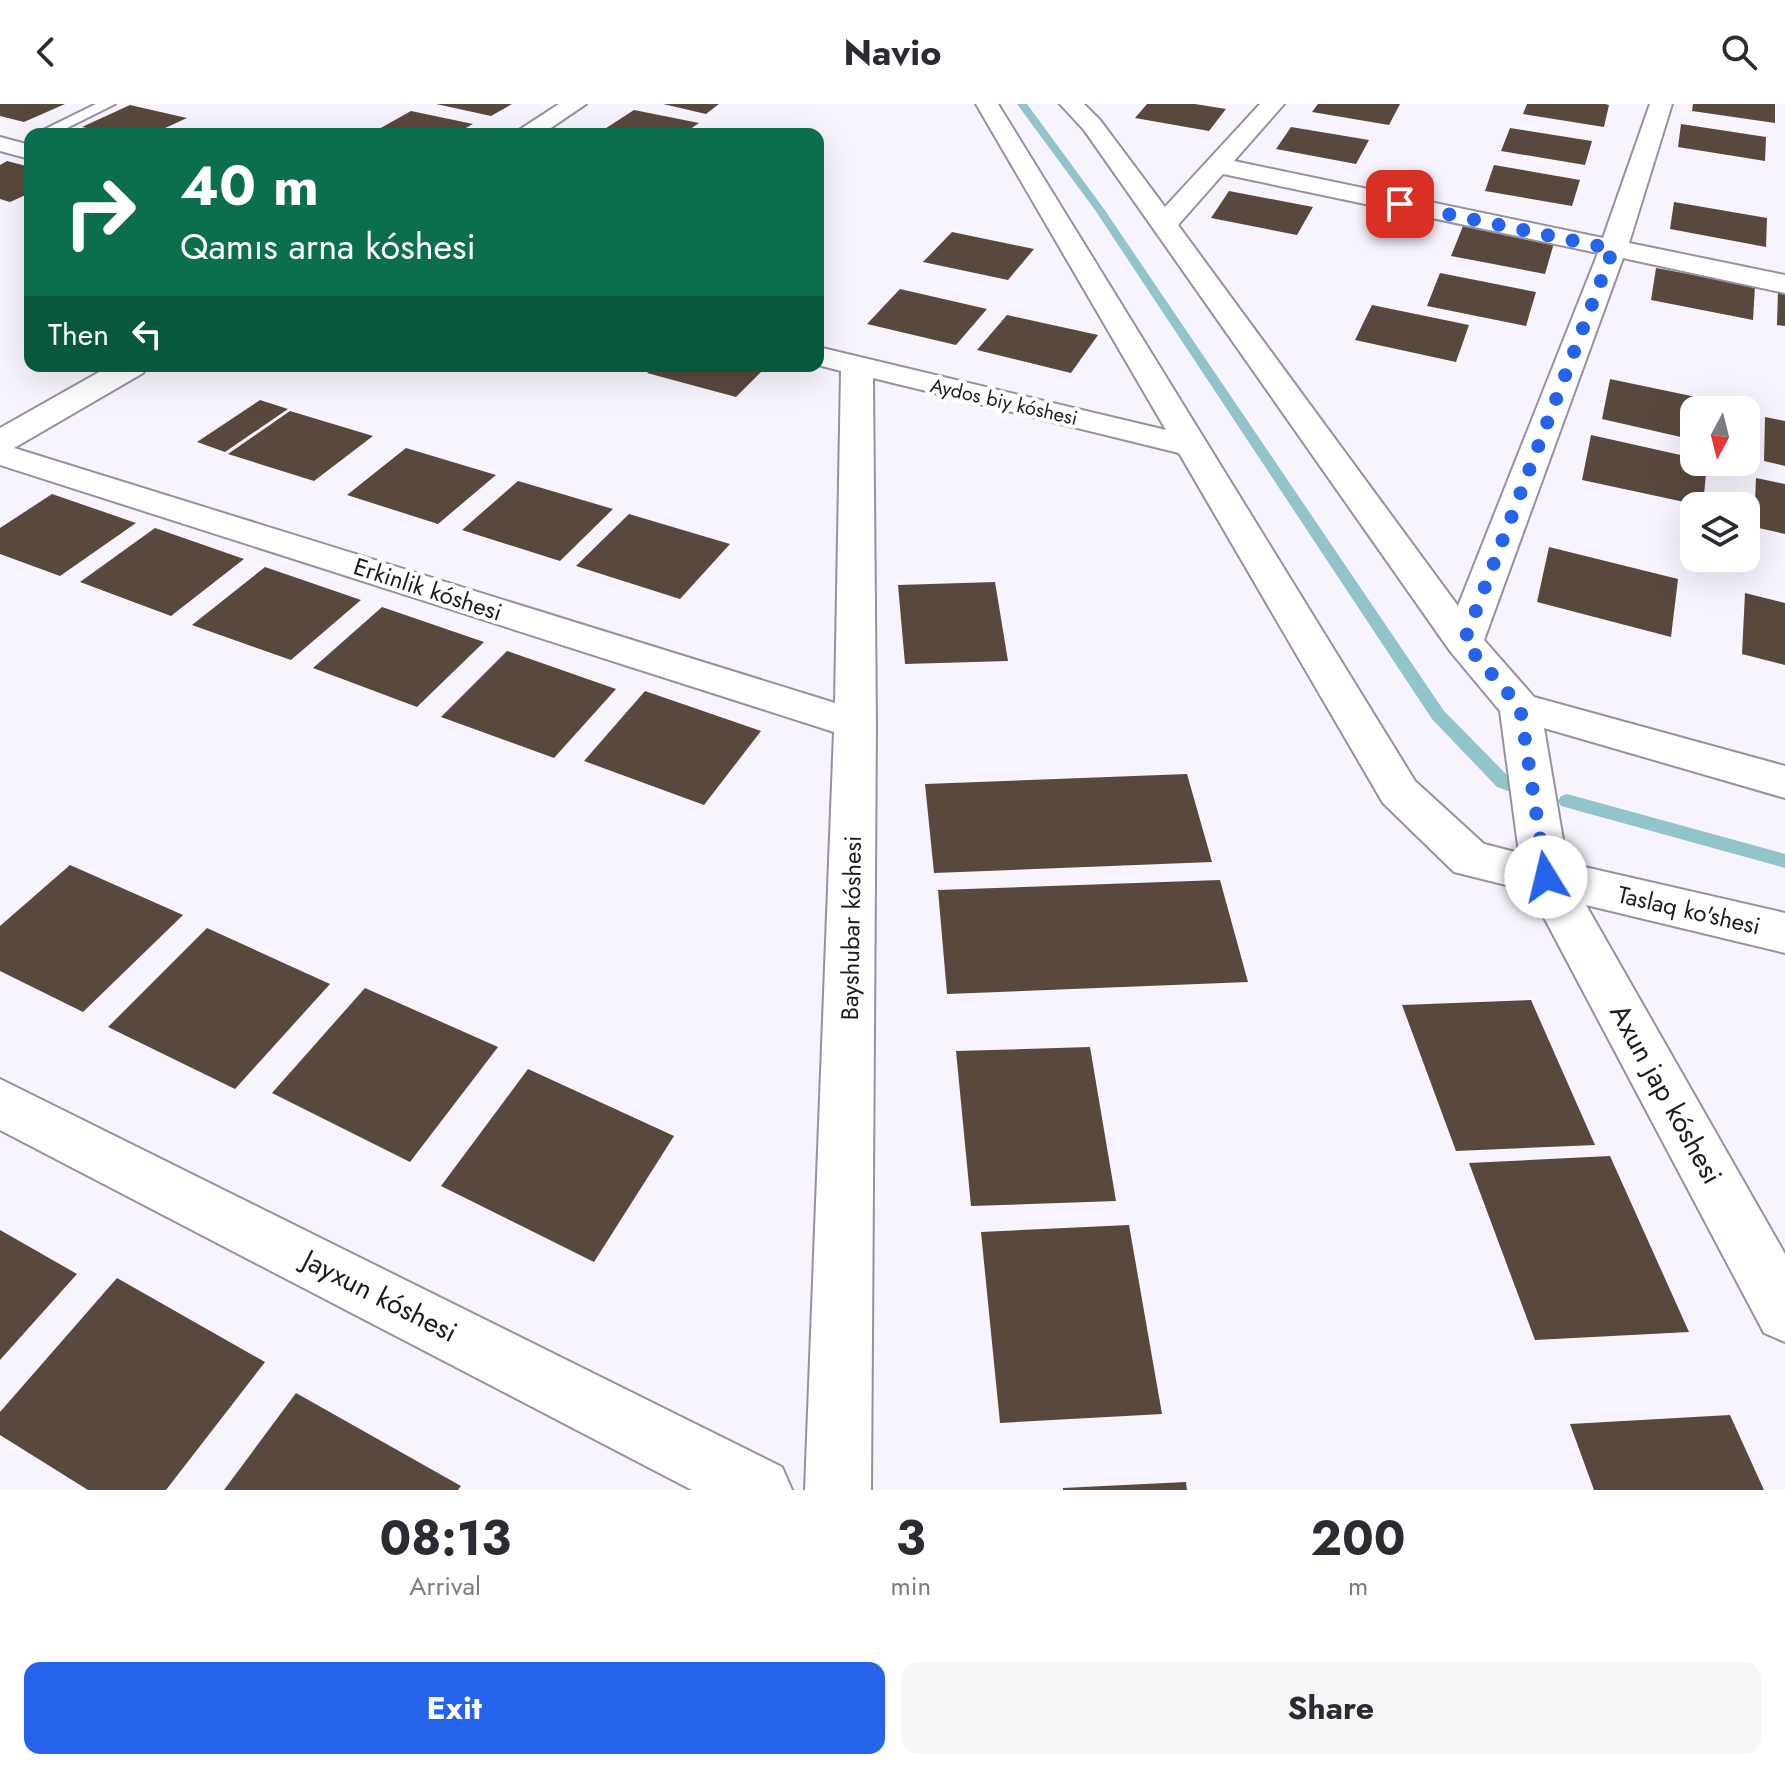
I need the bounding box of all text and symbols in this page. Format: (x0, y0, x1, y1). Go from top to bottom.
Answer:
text: Navio (844, 26, 941, 78)
icon: back (24, 30, 68, 74)
icon: search (1717, 30, 1761, 74)
text: 40 m (180, 145, 319, 226)
icon: right (48, 160, 152, 264)
pin (1366, 170, 1434, 238)
icon: arrive (1378, 182, 1422, 226)
text: Qamıs arna kóshesi (180, 220, 476, 272)
icon: left (125, 312, 169, 356)
text: Then (48, 313, 109, 356)
street label: Aydos biy kóshesi (928, 371, 1080, 433)
north arrow (1680, 396, 1760, 476)
map controls (1680, 396, 1760, 572)
button: layers (1680, 492, 1760, 572)
street label: Erkinlik kóshesi (349, 549, 507, 629)
street label: Bayshubar kóshesi (832, 835, 870, 1021)
position arrow (1504, 835, 1588, 919)
street label: Taslaq ko'shesi (1614, 877, 1764, 943)
street label: Axun jap kóshesi (1600, 997, 1732, 1191)
street label: Jayxun kóshesi (292, 1238, 464, 1353)
text: 08:13 (379, 1504, 511, 1573)
text: 3 (896, 1504, 926, 1573)
text: 200 (1311, 1504, 1406, 1573)
text: Arrival (409, 1567, 481, 1605)
text: min (890, 1567, 931, 1605)
text: m (1348, 1567, 1368, 1605)
button: Exit (24, 1662, 885, 1754)
button: Share (901, 1662, 1761, 1754)

